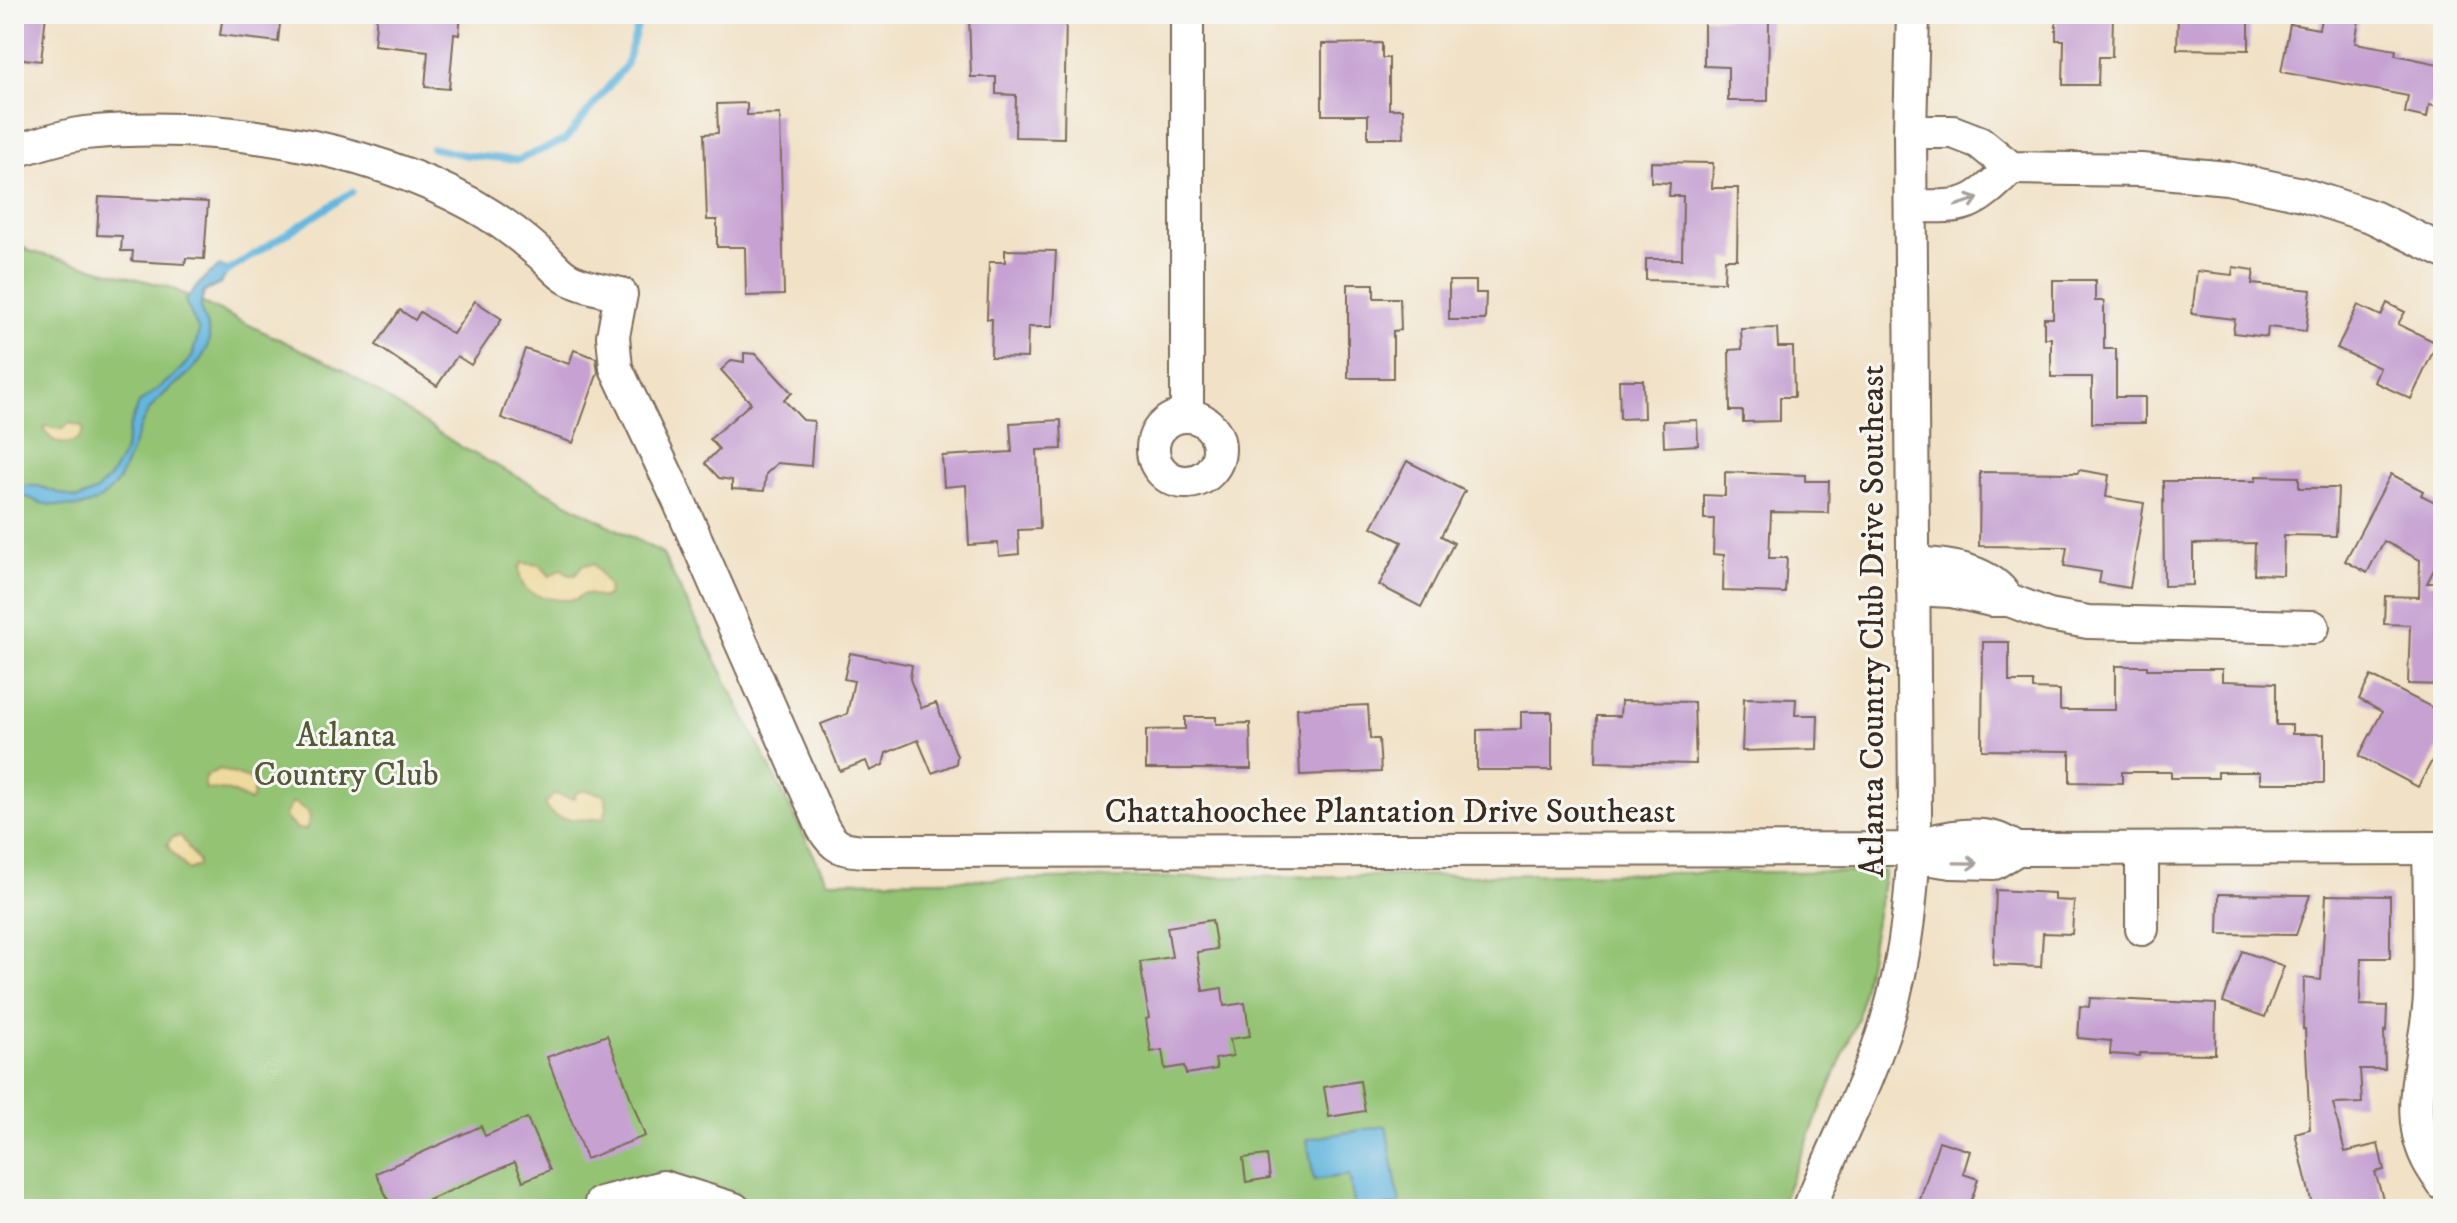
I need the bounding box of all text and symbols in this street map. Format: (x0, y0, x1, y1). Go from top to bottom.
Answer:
one-way arrow (1954, 194, 1979, 209)
street label: Atlanta Country Club Drive Southeast (1852, 364, 1894, 878)
park label: Atlanta Country Club (253, 715, 439, 796)
street label: Chattahoochee Plantation Drive Southeast (1104, 791, 1676, 833)
one-way arrow (1952, 855, 1979, 870)

